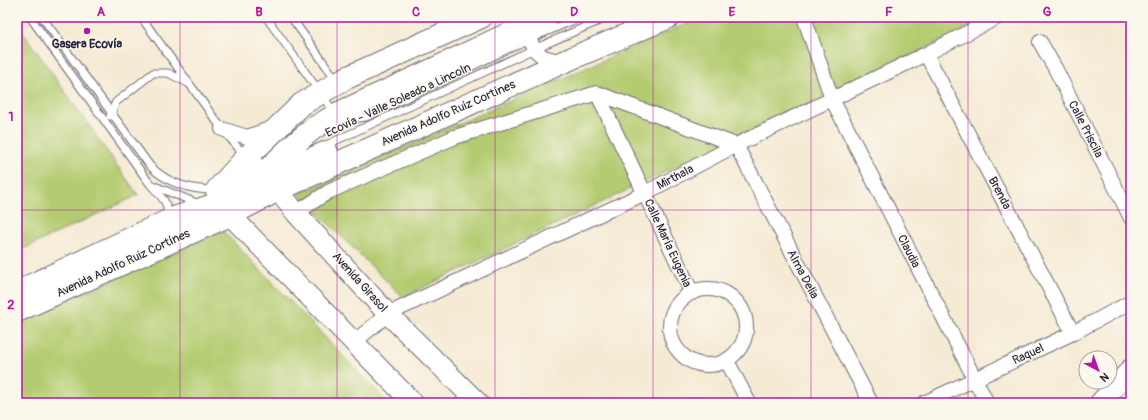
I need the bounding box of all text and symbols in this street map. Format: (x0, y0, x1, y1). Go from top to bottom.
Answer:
text: A (97, 4, 106, 20)
text: B (255, 4, 263, 20)
text: C (412, 4, 420, 20)
text: D (570, 4, 578, 20)
text: E (729, 4, 736, 20)
text: F (885, 4, 893, 20)
text: G (1043, 4, 1052, 20)
marker: Gasera Ecovía (82, 26, 92, 36)
place label: Gasera Ecovía (52, 37, 123, 52)
street label: Ecovía - Valle Soleado a Lincoln (323, 60, 474, 141)
street label: Avenida Adolfo Ruiz Cortínes (379, 77, 518, 150)
street label: Calle Priscila (1065, 98, 1107, 161)
text: 1 (8, 109, 14, 125)
street label: Mirthala (654, 161, 697, 193)
street label: Brenda (985, 174, 1015, 212)
street label: Calle María Eugenia (641, 197, 695, 290)
street label: Avenida Adolfo Ruiz Cortínes (54, 226, 193, 301)
street label: Claudia (894, 232, 923, 271)
street label: Alma Delia (783, 247, 822, 302)
street label: Avenida Girasol (329, 249, 391, 316)
text: 2 (7, 297, 15, 313)
street label: Raquel (1010, 341, 1046, 368)
north arrow (1078, 350, 1118, 390)
text: N (1097, 370, 1111, 385)

